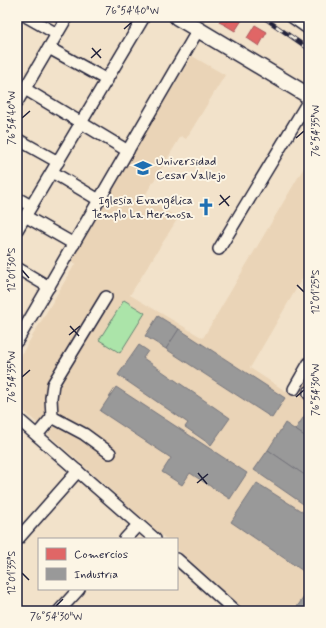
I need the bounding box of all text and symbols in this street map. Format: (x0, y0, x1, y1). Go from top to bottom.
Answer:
text: 76°54'40"W (105, 4, 159, 18)
text: 76°54'40"W (5, 91, 19, 145)
text: 76°54'35"W (309, 105, 323, 157)
place label: Universidad Cesar Vallejo (156, 154, 226, 184)
school or university icon: Universidad Cesar Vallejo (133, 158, 153, 178)
place label: Iglesia Evangélica Templo La Hermosa (92, 193, 194, 223)
church icon: Iglesia Evangélica Templo La Hermosa (196, 197, 216, 217)
text: 12°01'30"S (5, 247, 19, 292)
text: 12°01'25"S (309, 269, 323, 314)
text: 76°54'35"W (5, 351, 19, 403)
text: 76°54'30"W (309, 364, 323, 416)
legend (38, 538, 178, 590)
text: Comercios (74, 547, 128, 563)
text: 12°01'35"S (5, 550, 19, 595)
text: Industria (74, 567, 118, 583)
text: 76°54'30"W (30, 610, 82, 624)

